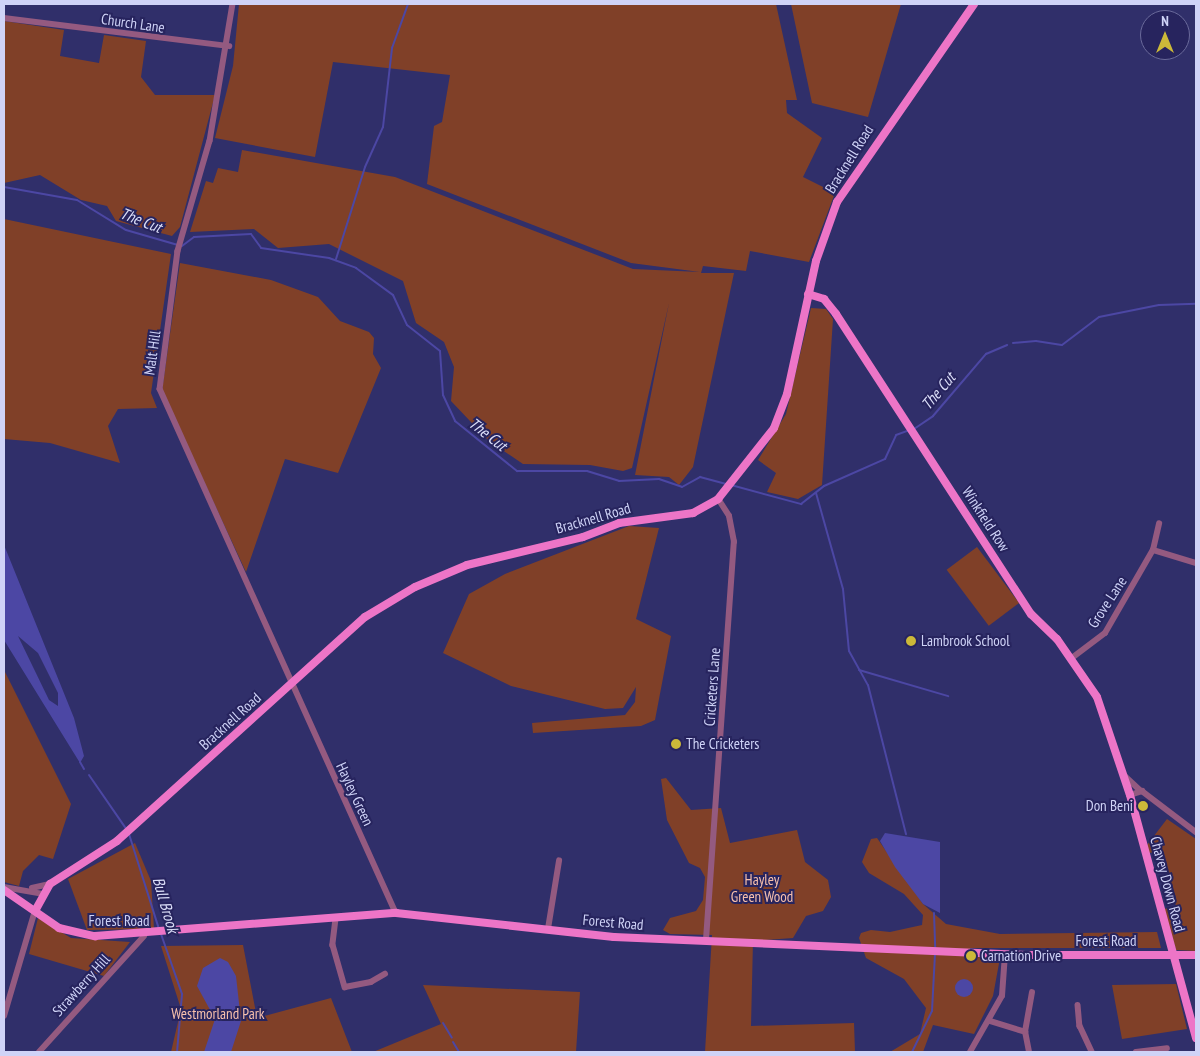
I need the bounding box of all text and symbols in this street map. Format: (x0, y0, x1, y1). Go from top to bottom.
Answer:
street label: Church Lane (100, 10, 166, 36)
north arrow (1140, 10, 1190, 60)
text: N (1161, 12, 1169, 30)
street label: Bracknell Road (821, 122, 877, 196)
water label: The Cut (118, 203, 164, 237)
street label: Malt Hill (140, 330, 164, 376)
water label: The Cut (917, 368, 959, 414)
water label: The Cut (465, 413, 511, 455)
street label: Winkfield Row (958, 483, 1014, 555)
street label: Bracknell Road (554, 499, 632, 537)
street label: Grove Lane (1084, 573, 1130, 631)
place label: Lambrook School (921, 632, 1010, 650)
marker: Lambrook School (905, 635, 917, 647)
street label: Cricketers Lane (700, 647, 724, 727)
street label: Bracknell Road (195, 689, 265, 753)
place label: The Cricketers (686, 735, 759, 753)
marker: The Cricketers (670, 738, 682, 750)
street label: Hayley Green (332, 759, 378, 829)
place label: Don Beni (1086, 797, 1133, 815)
marker: Don Beni (1137, 800, 1149, 812)
street label: Chavey Down Road (1147, 834, 1189, 934)
park label: Hayley Green Wood (731, 870, 793, 905)
water label: Bull Brook (149, 875, 183, 935)
street label: Forest Road (582, 910, 644, 934)
street label: Forest Road (89, 912, 149, 930)
street label: Forest Road (1076, 932, 1136, 950)
place label: Carnation Drive (981, 947, 1061, 965)
street label: Strawberry Hill (48, 950, 114, 1020)
marker: Carnation Drive (965, 950, 977, 962)
park label: Westmorland Park (171, 1005, 265, 1023)

